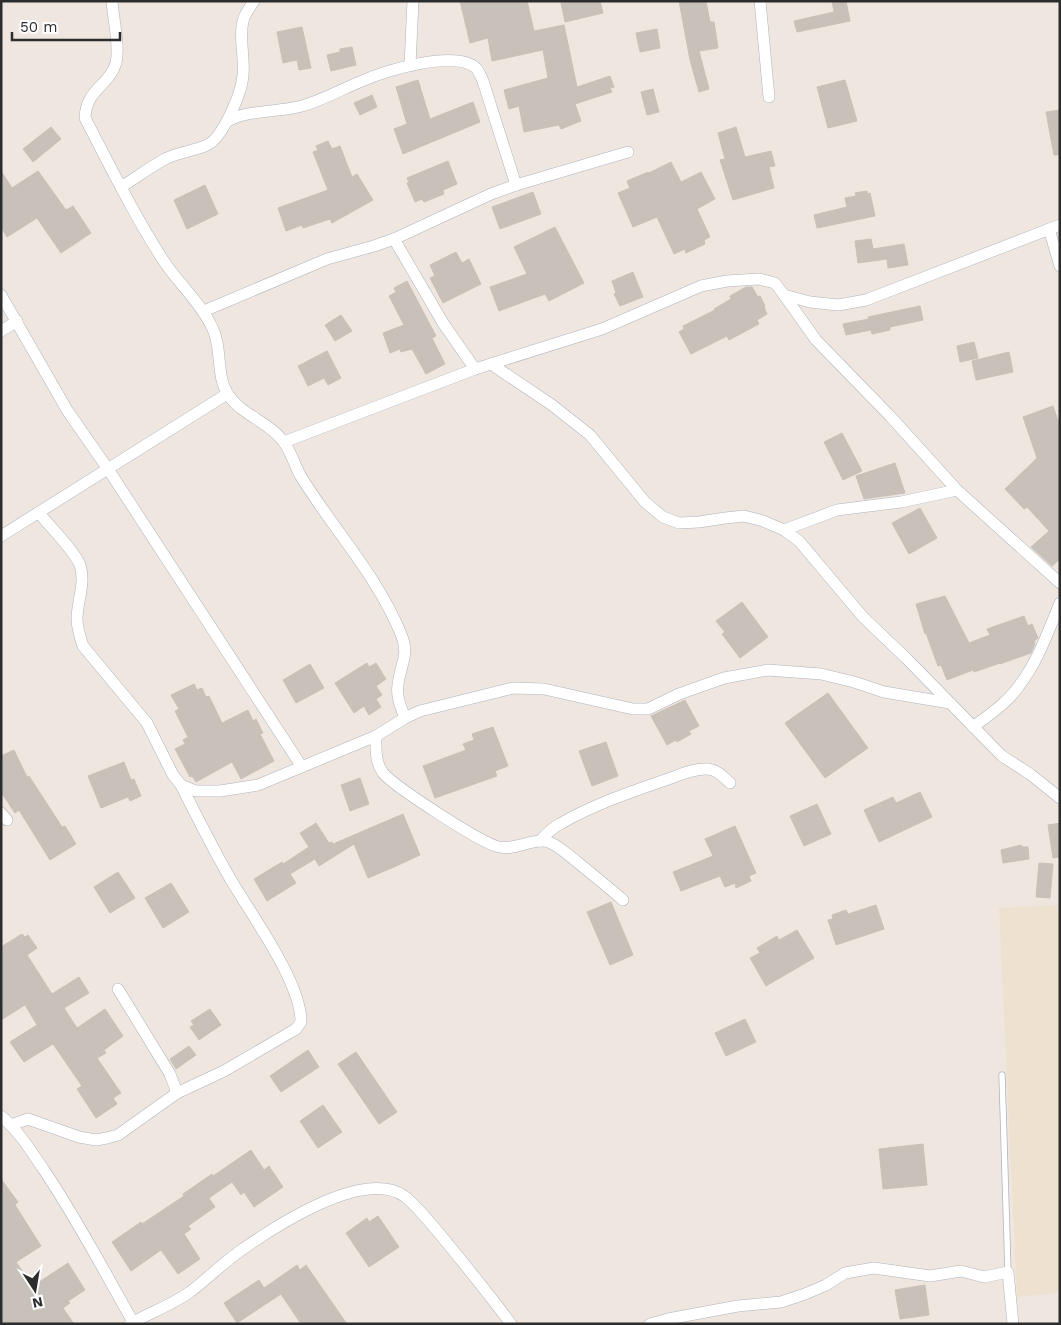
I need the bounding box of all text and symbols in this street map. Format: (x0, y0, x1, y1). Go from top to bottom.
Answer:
scale bar (12, 10, 120, 42)
text: 50 m (20, 18, 57, 36)
north arrow (10, 1265, 60, 1315)
text: N (31, 1294, 44, 1312)

